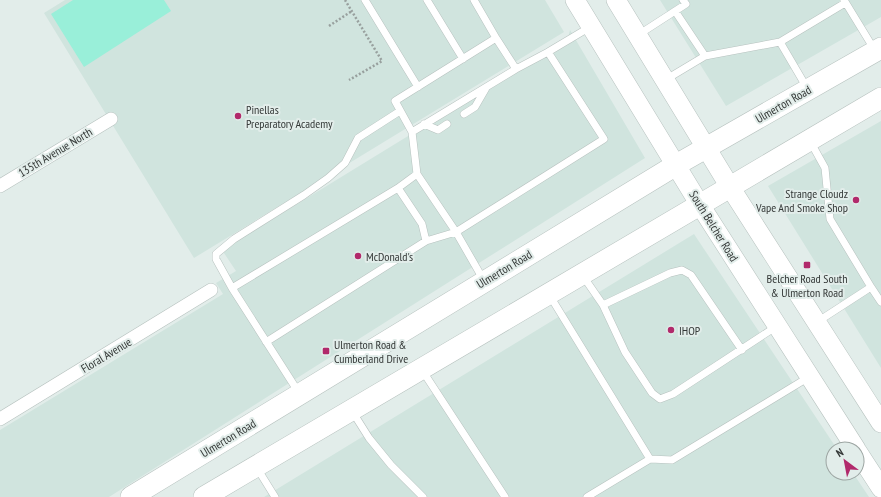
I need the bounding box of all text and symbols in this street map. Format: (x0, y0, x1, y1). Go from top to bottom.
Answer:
street label: Ulmerton Road (752, 82, 814, 126)
place label: Pinellas Preparatory Academy (246, 102, 333, 131)
marker: Pinellas Preparatory Academy (233, 111, 243, 121)
street label: 135th Avenue North (15, 124, 95, 180)
place label: Strange Cloudz Vape And Smoke Shop (755, 186, 848, 215)
street label: South Belcher Road (686, 188, 742, 264)
marker: Strange Cloudz Vape And Smoke Shop (851, 195, 861, 205)
street label: Ulmerton Road (474, 247, 534, 291)
place label: McDonald's (366, 249, 413, 264)
marker: McDonald's (353, 251, 363, 261)
marker: Belcher Road South & Ulmerton Road (802, 260, 812, 270)
place label: Belcher Road South & Ulmerton Road (767, 271, 847, 300)
place label: IHOP (679, 323, 701, 338)
marker: IHOP (666, 325, 676, 335)
street label: Floral Avenue (78, 334, 134, 376)
place label: Ulmerton Road & Cumberland Drive (334, 337, 408, 366)
marker: Ulmerton Road & Cumberland Drive (321, 346, 331, 356)
street label: Ulmerton Road (198, 416, 258, 460)
north arrow (825, 441, 865, 481)
text: N (833, 445, 846, 460)

